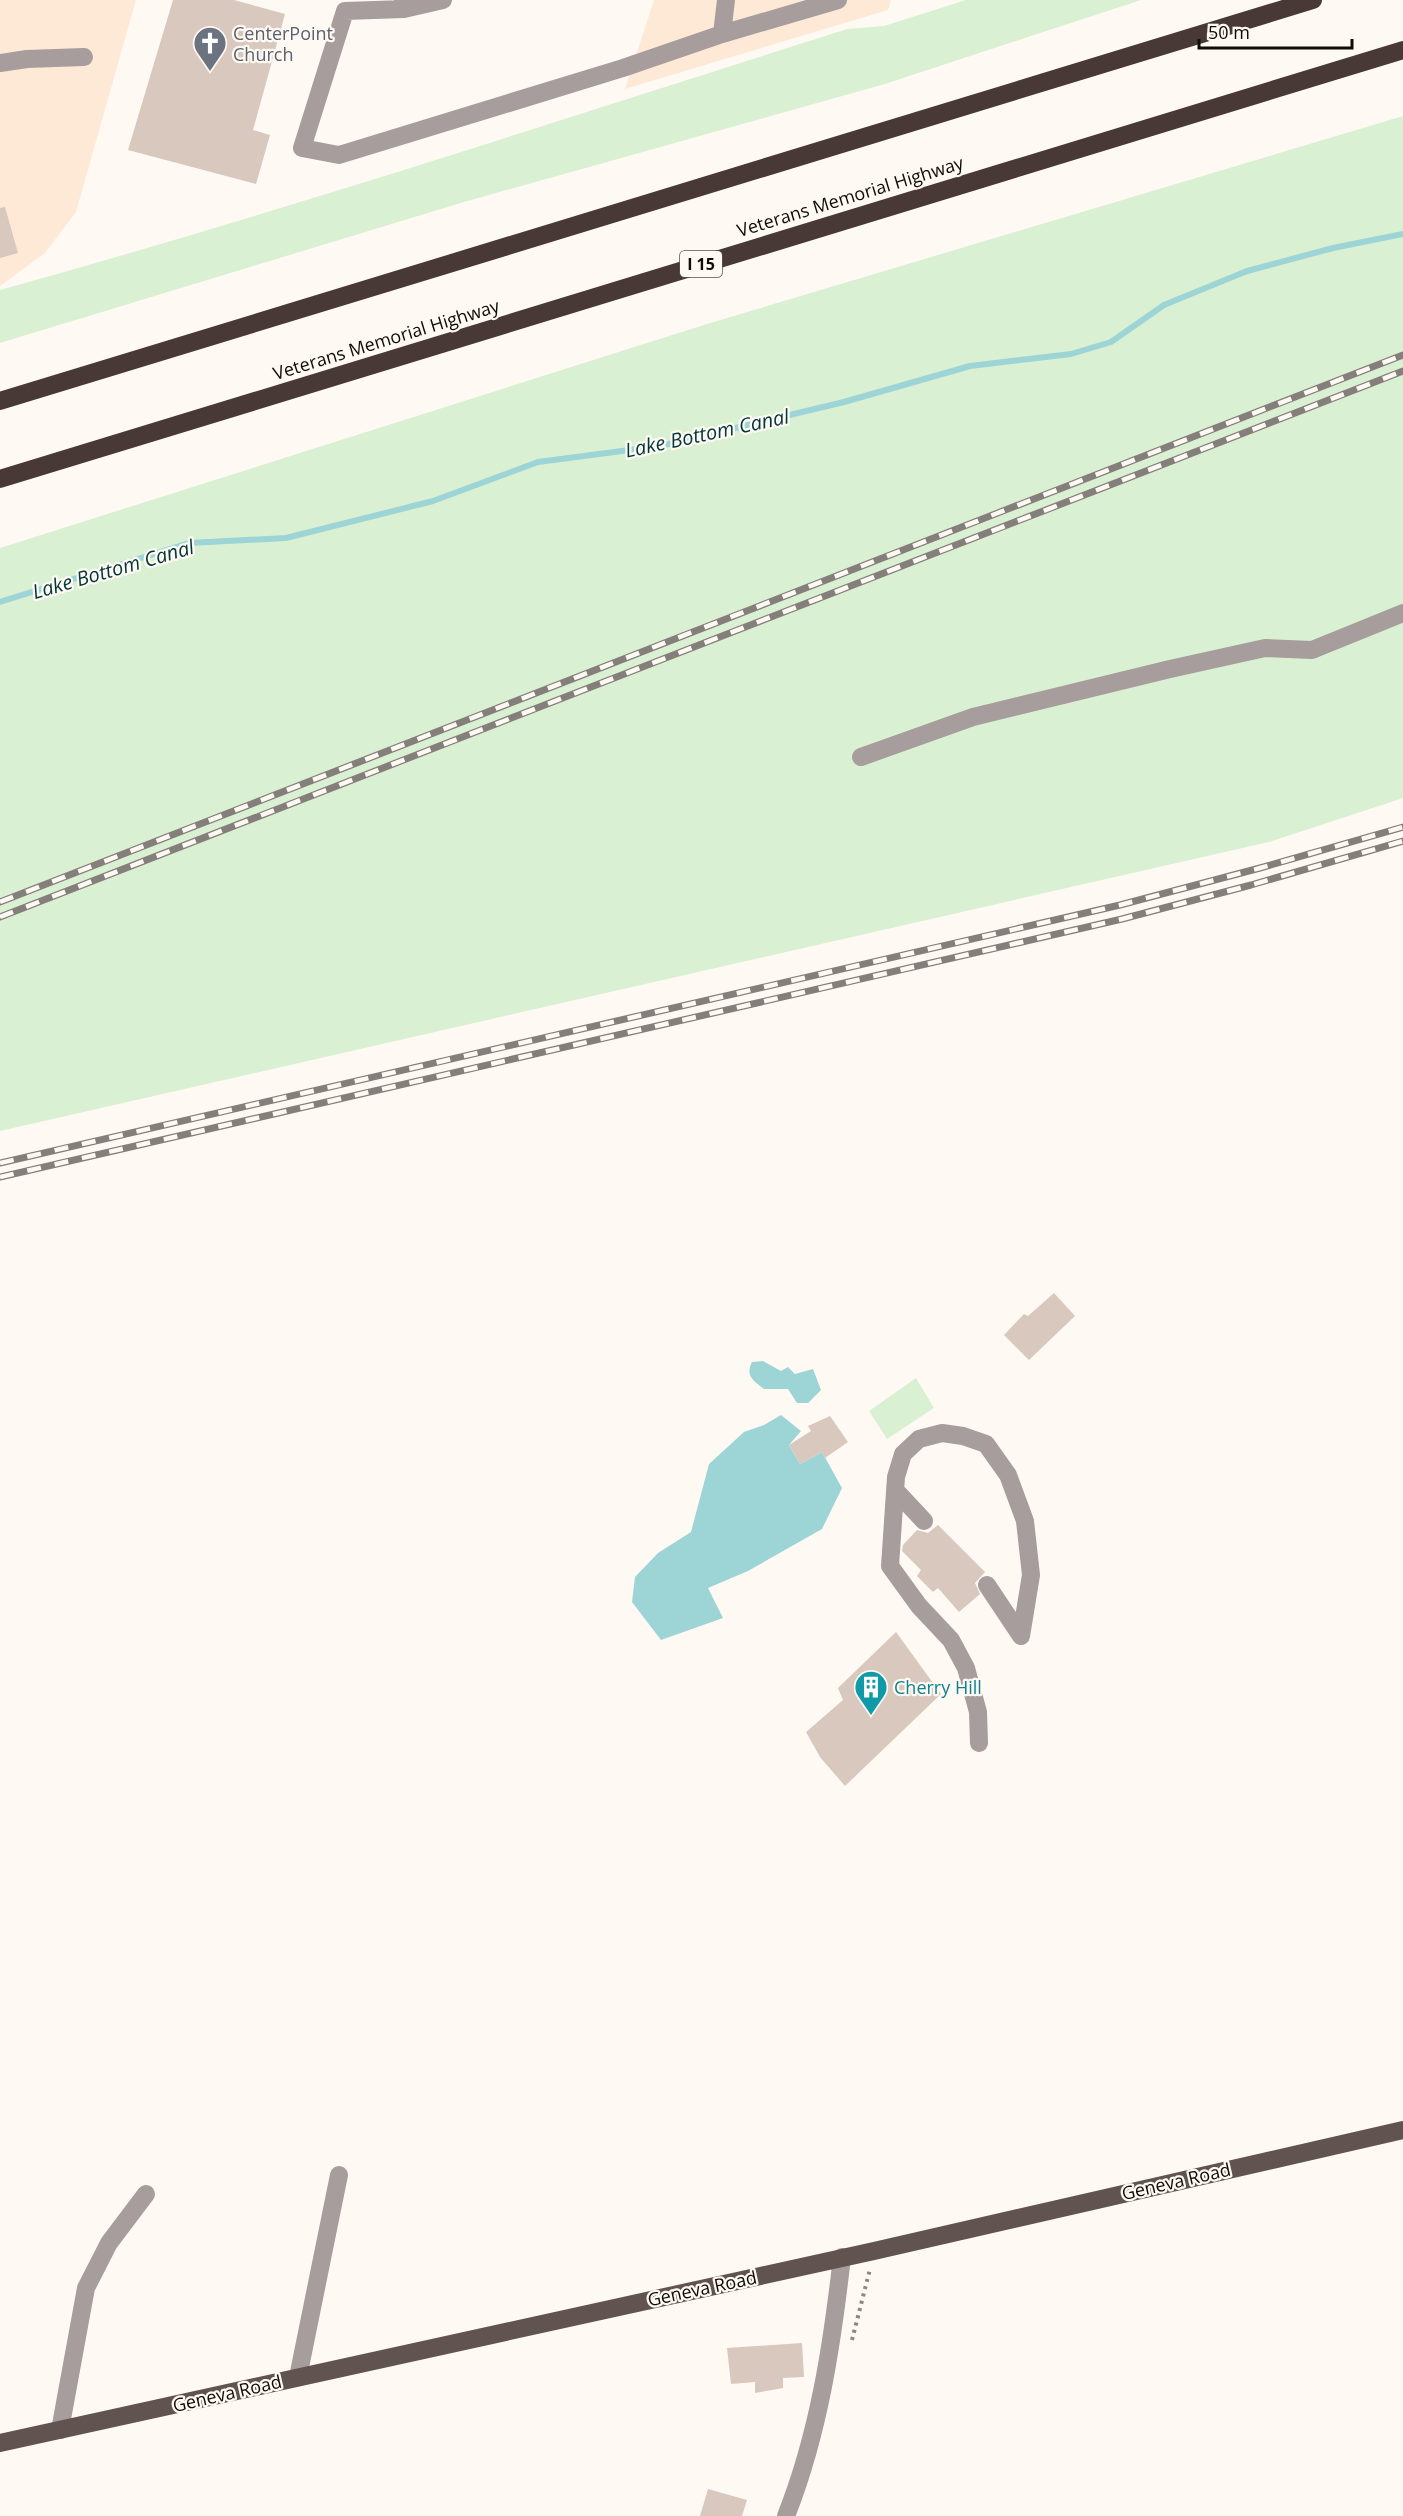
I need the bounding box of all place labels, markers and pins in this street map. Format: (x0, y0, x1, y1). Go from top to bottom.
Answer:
place label: CenterPoint Church (233, 21, 333, 66)
church icon: CenterPoint Church (192, 25, 228, 72)
building icon: Cherry Hill (853, 1669, 889, 1716)
place label: Cherry Hill (894, 1675, 982, 1699)

